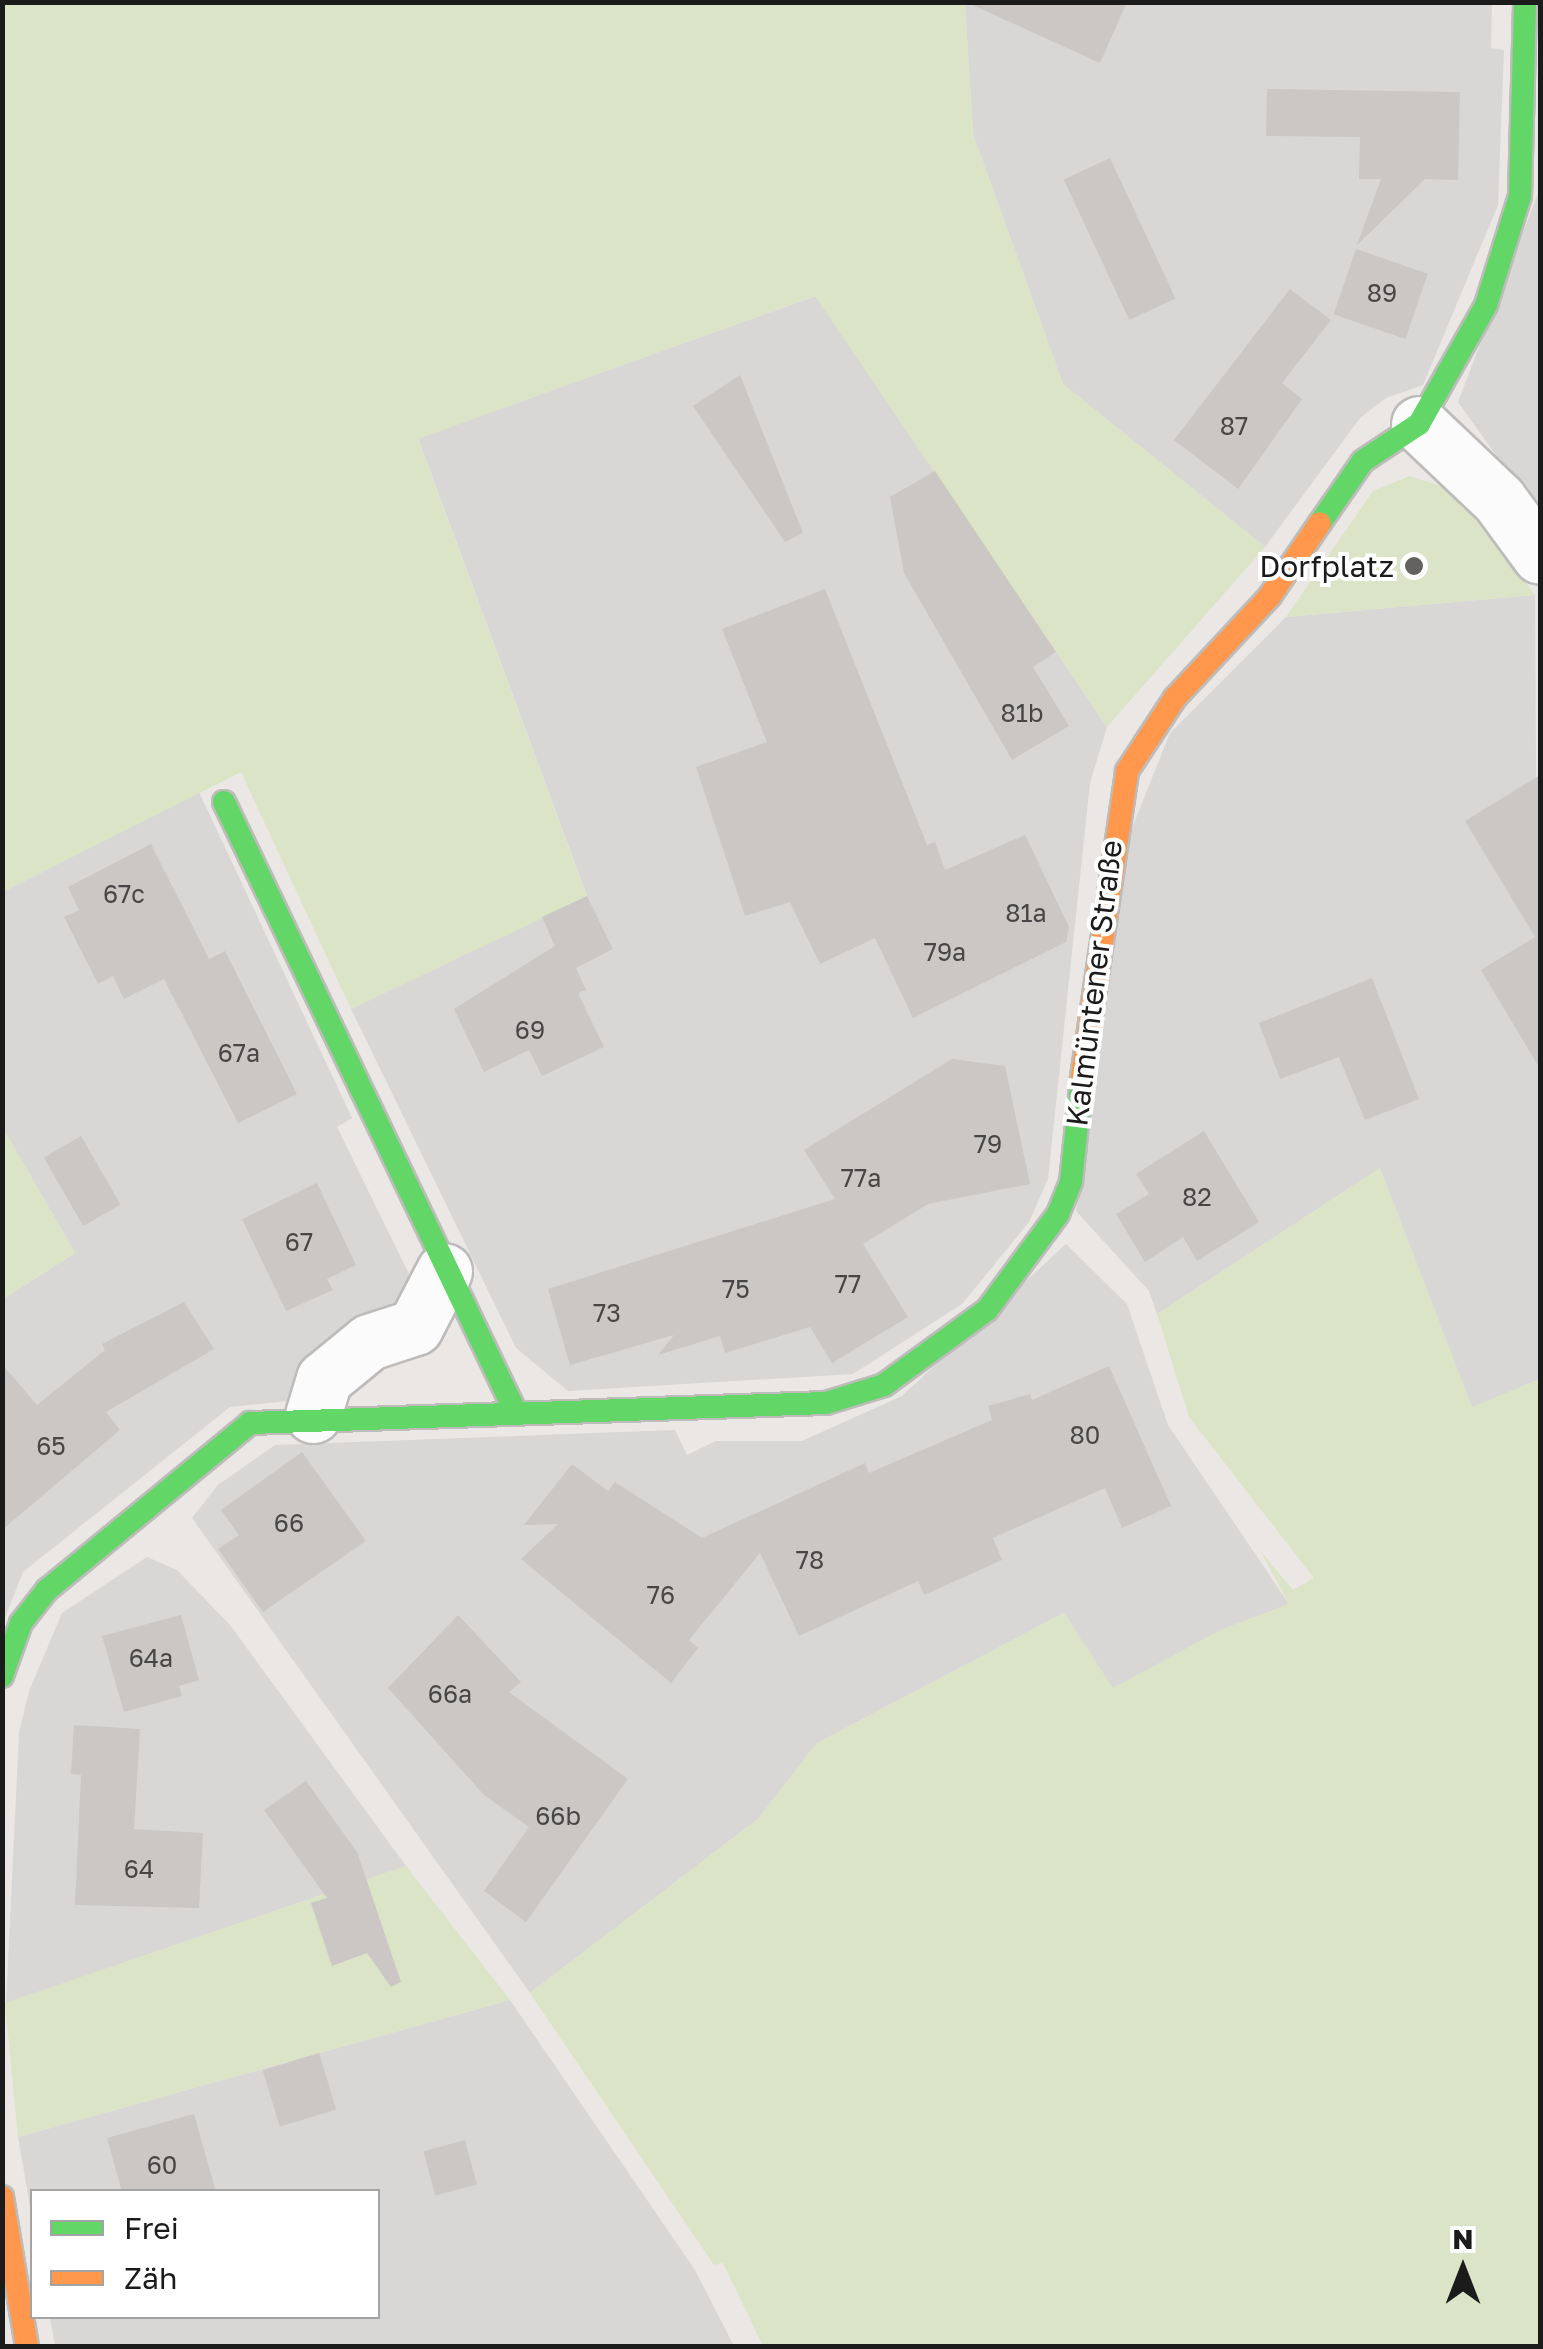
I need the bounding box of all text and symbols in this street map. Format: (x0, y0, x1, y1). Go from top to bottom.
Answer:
house number: 89 (1367, 278, 1397, 308)
house number: 87 (1220, 411, 1248, 441)
place label: Dorfplatz (1259, 548, 1394, 584)
marker: Dorfplatz (1403, 555, 1425, 577)
house number: 81b (1001, 698, 1043, 728)
street label: Kalmüntener Straße (1059, 838, 1129, 1128)
house number: 67c (103, 879, 145, 909)
house number: 81a (1005, 898, 1047, 928)
house number: 79a (924, 937, 966, 967)
house number: 69 (515, 1015, 545, 1045)
house number: 67a (218, 1038, 260, 1068)
house number: 79 (974, 1129, 1002, 1159)
house number: 77a (841, 1163, 881, 1193)
house number: 82 (1182, 1182, 1212, 1212)
house number: 67 (285, 1227, 313, 1257)
house number: 77 (835, 1269, 861, 1299)
house number: 75 (722, 1274, 750, 1304)
house number: 73 (593, 1298, 621, 1328)
house number: 80 (1070, 1420, 1100, 1450)
house number: 65 (36, 1431, 66, 1461)
house number: 66 (274, 1508, 304, 1538)
house number: 78 (796, 1545, 824, 1575)
house number: 76 (647, 1580, 675, 1610)
house number: 64a (129, 1643, 173, 1673)
house number: 66a (428, 1679, 472, 1709)
house number: 66b (535, 1801, 581, 1831)
house number: 64 (124, 1854, 154, 1884)
house number: 60 (147, 2150, 177, 2180)
legend (30, 2189, 380, 2319)
text: Frei (124, 2210, 179, 2246)
north arrow (1413, 2219, 1513, 2319)
text: N (1452, 2222, 1474, 2255)
text: Zäh (124, 2260, 177, 2296)

